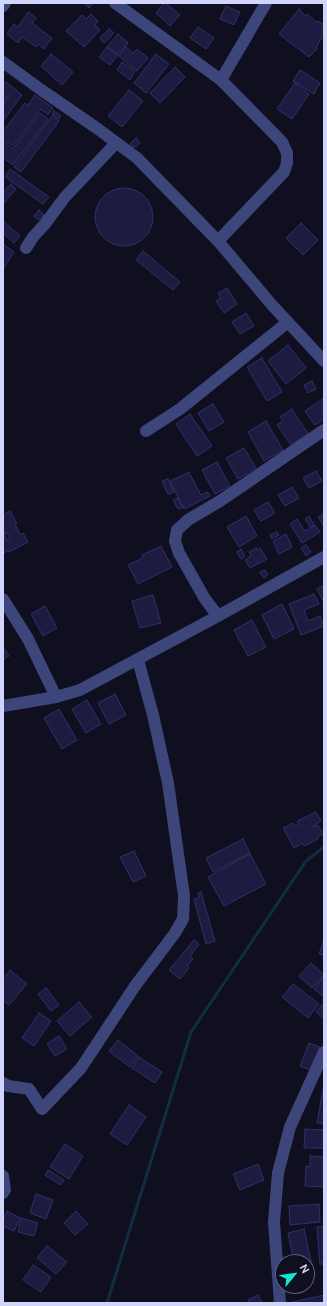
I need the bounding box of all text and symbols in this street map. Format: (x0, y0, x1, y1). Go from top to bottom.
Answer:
north arrow (275, 1254, 315, 1294)
text: N (297, 1262, 312, 1275)

